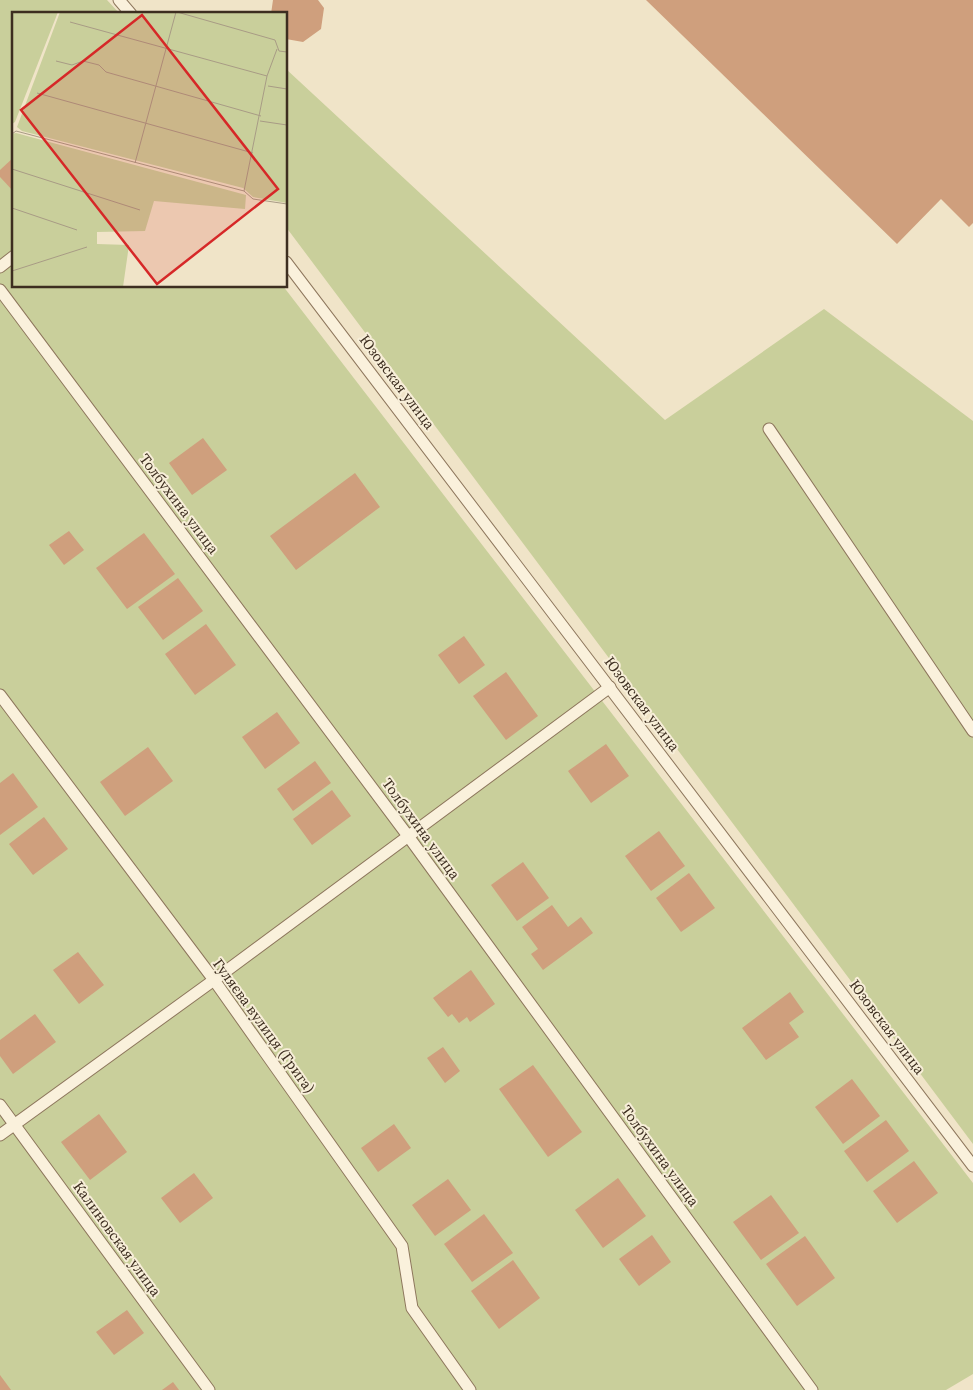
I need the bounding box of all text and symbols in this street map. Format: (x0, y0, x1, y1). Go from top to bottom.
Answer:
inset map (12, 12, 288, 288)
street label: Юзовская улица (355, 330, 440, 434)
street label: Толбухина улица (135, 449, 224, 558)
street label: Юзовская улица (600, 652, 685, 756)
street label: Толбухина улица (377, 774, 466, 884)
street label: Гуляєва вулиця (Грига) (208, 954, 320, 1097)
street label: Юзовская улица (845, 975, 930, 1079)
street label: Толбухина улица (616, 1101, 705, 1211)
street label: Калиновская улица (68, 1177, 167, 1301)

